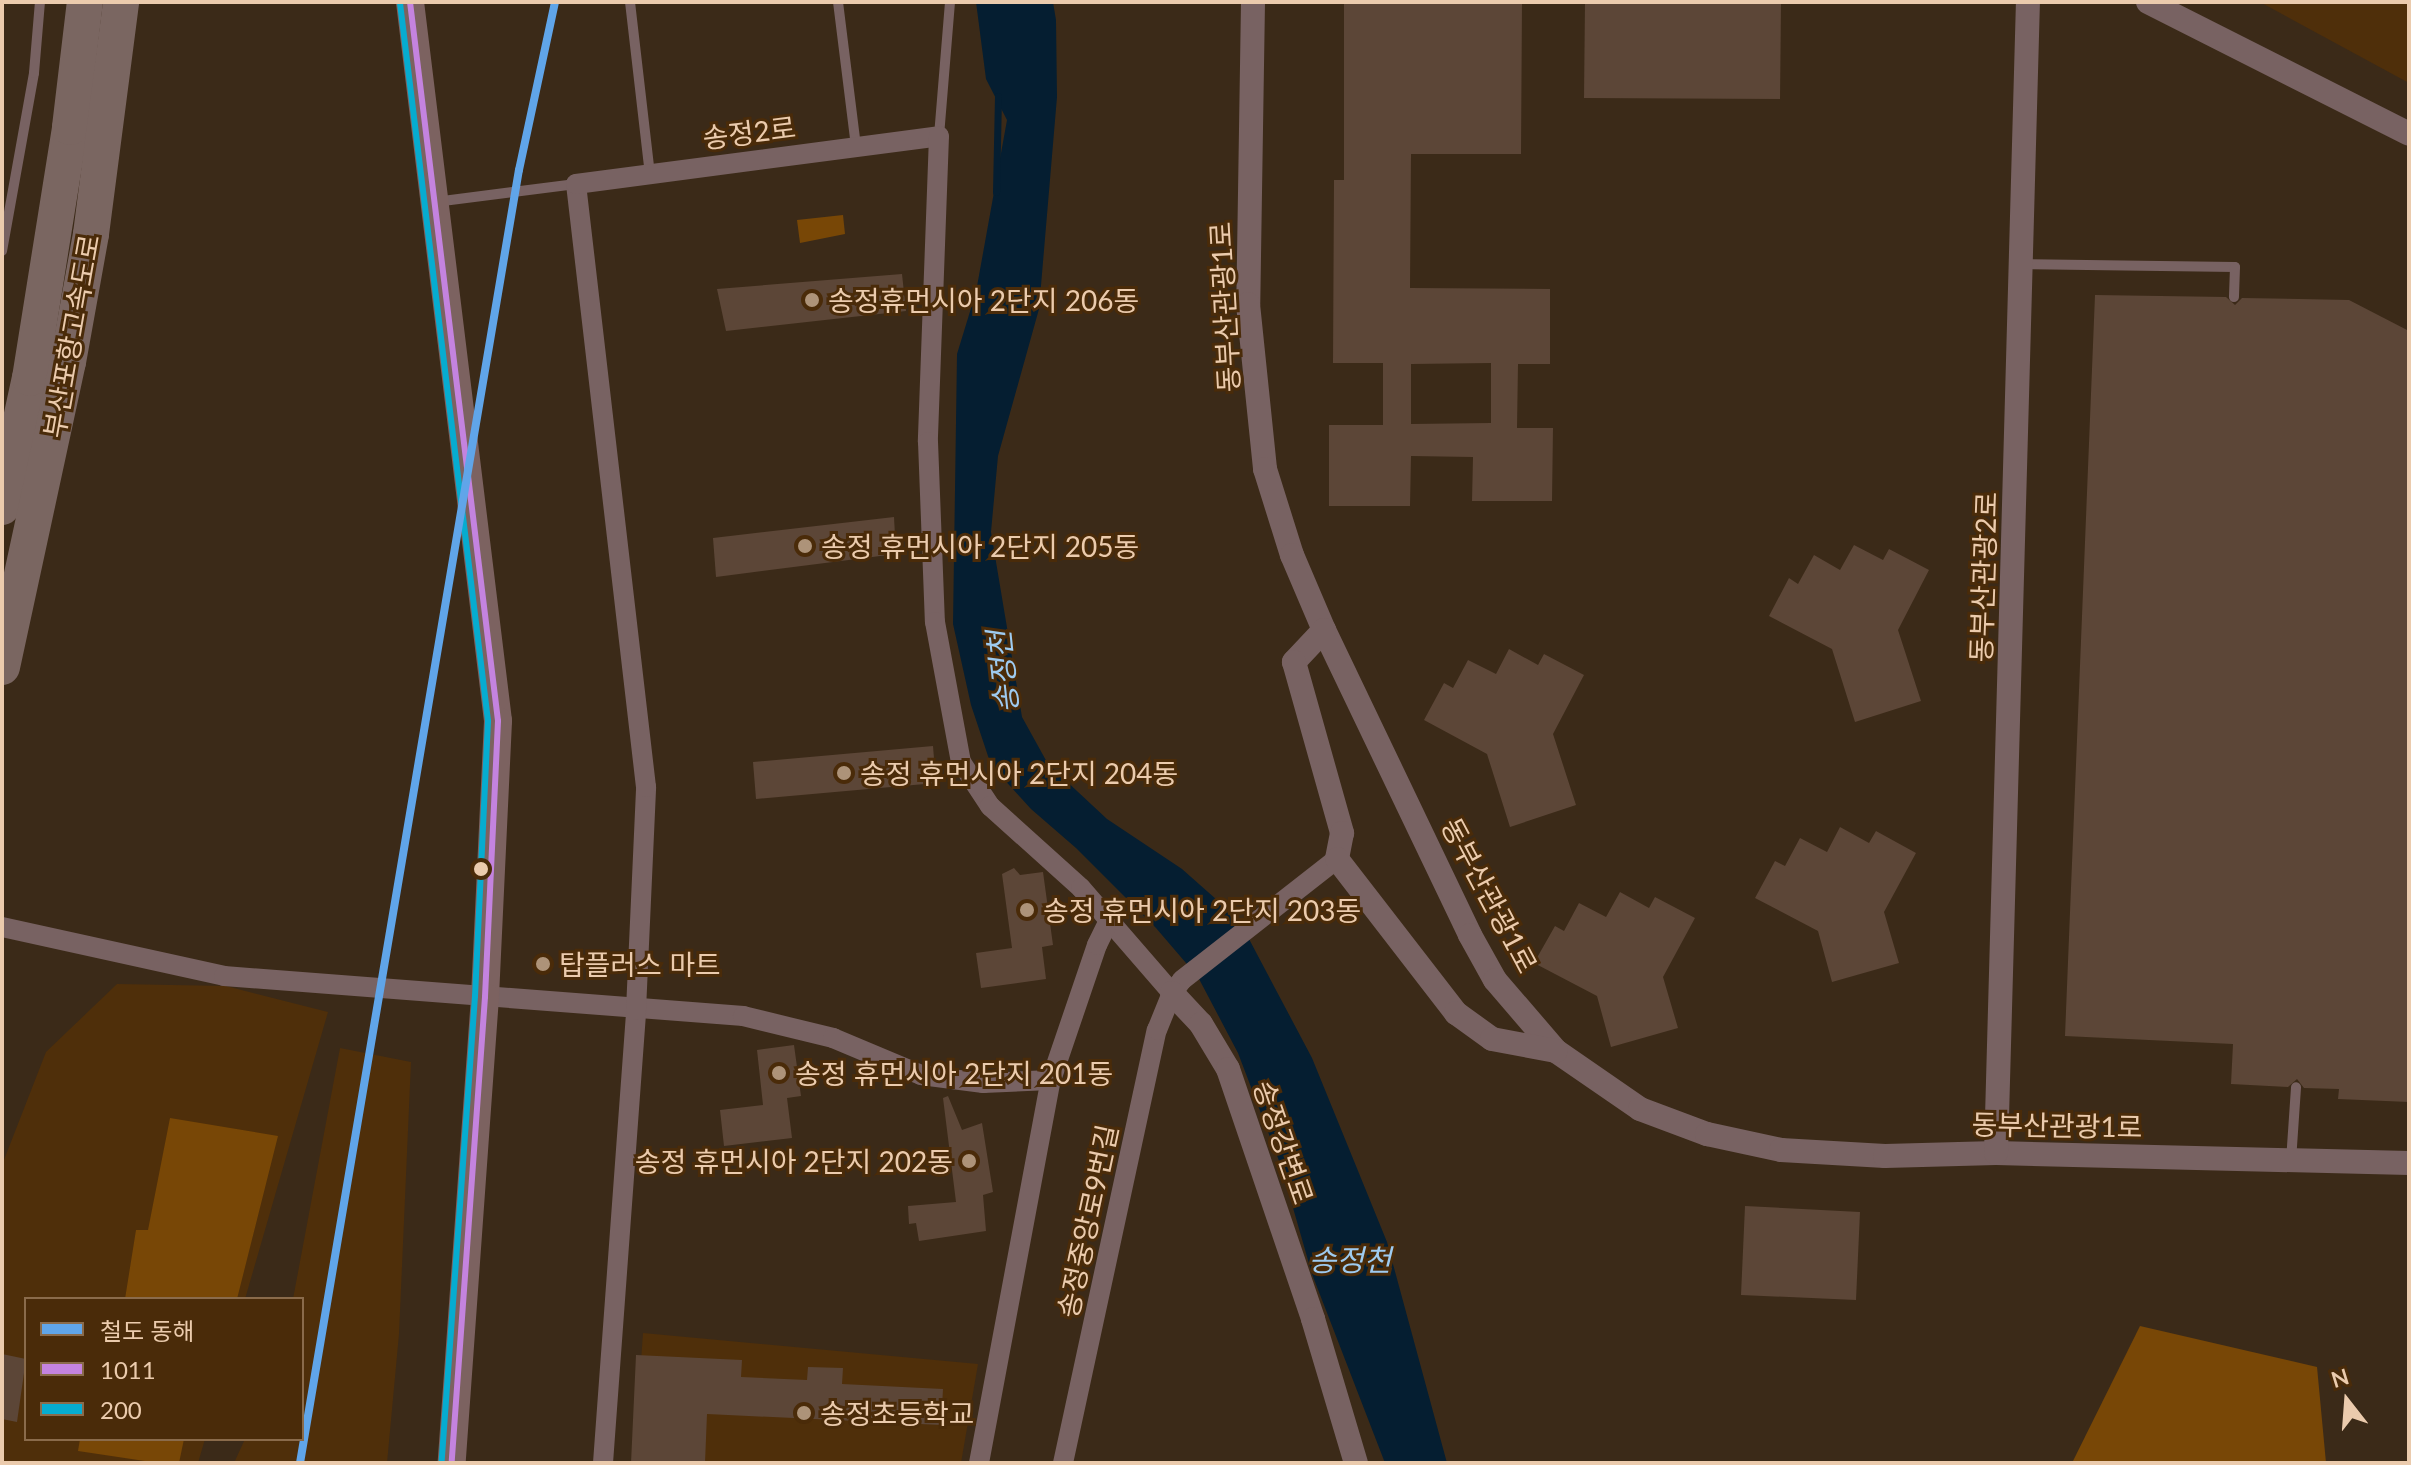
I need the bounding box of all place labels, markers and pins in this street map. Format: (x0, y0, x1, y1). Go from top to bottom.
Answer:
place label: 송정휴먼시아 2단지 206동 (828, 283, 1139, 317)
marker: 송정휴먼시아 2단지 206동 (803, 291, 821, 309)
place label: 송정 휴먼시아 2단지 205동 (821, 529, 1139, 563)
marker: 송정 휴먼시아 2단지 205동 (796, 537, 814, 555)
place label: 송정 휴먼시아 2단지 204동 (860, 756, 1178, 790)
marker: 송정 휴먼시아 2단지 204동 (835, 764, 853, 782)
unlabelled marker (473, 861, 489, 877)
place label: 송정 휴먼시아 2단지 203동 (1043, 893, 1361, 927)
marker: 송정 휴먼시아 2단지 203동 (1018, 901, 1036, 919)
place label: 탑플러스 마트 (559, 947, 721, 981)
marker: 탑플러스 마트 (534, 955, 552, 973)
place label: 송정 휴먼시아 2단지 201동 (795, 1056, 1113, 1090)
marker: 송정 휴먼시아 2단지 201동 (770, 1064, 788, 1082)
place label: 송정 휴먼시아 2단지 202동 (635, 1144, 953, 1178)
marker: 송정 휴먼시아 2단지 202동 (960, 1152, 978, 1170)
place label: 송정초등학교 (820, 1396, 975, 1430)
marker: 송정초등학교 (795, 1404, 813, 1422)

